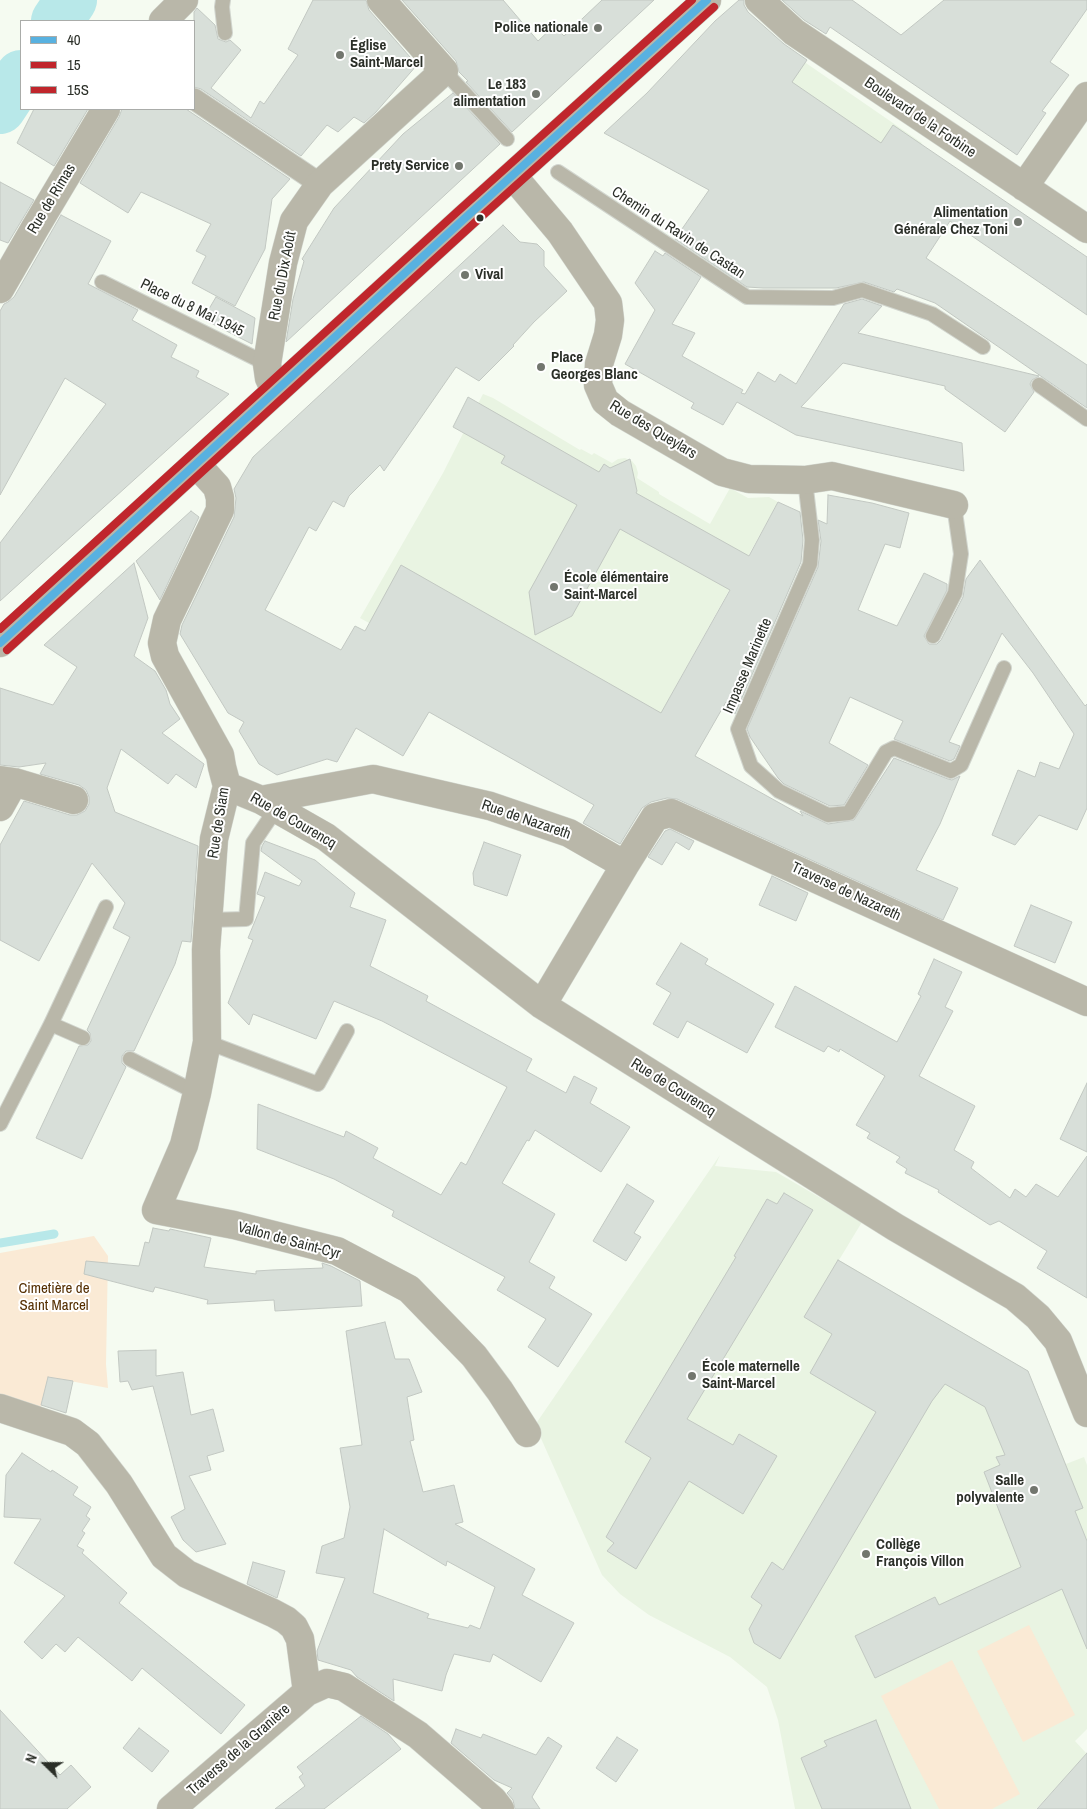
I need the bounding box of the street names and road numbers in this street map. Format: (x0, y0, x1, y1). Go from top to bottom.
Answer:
street label: Boulevard de la Forbine (861, 74, 979, 162)
street label: Rue de Rimas (24, 161, 80, 237)
street label: Chemin du Ravin de Castan (608, 183, 748, 283)
street label: Rue du Dix Août (266, 230, 300, 322)
street label: Place du 8 Mai 1945 (137, 275, 247, 341)
street label: Rue des Queylars (606, 397, 700, 463)
street label: Impasse Marinette (720, 616, 776, 716)
street label: Rue de Siam (204, 786, 234, 860)
street label: Rue de Courencq (247, 789, 339, 853)
street label: Rue de Nazareth (479, 796, 573, 844)
street label: Traverse de Nazareth (788, 859, 904, 925)
street label: Rue de Courencq (627, 1055, 719, 1121)
street label: Vallon de Saint-Cyr (236, 1219, 342, 1263)
street label: Traverse de la Granière (184, 1701, 294, 1799)

